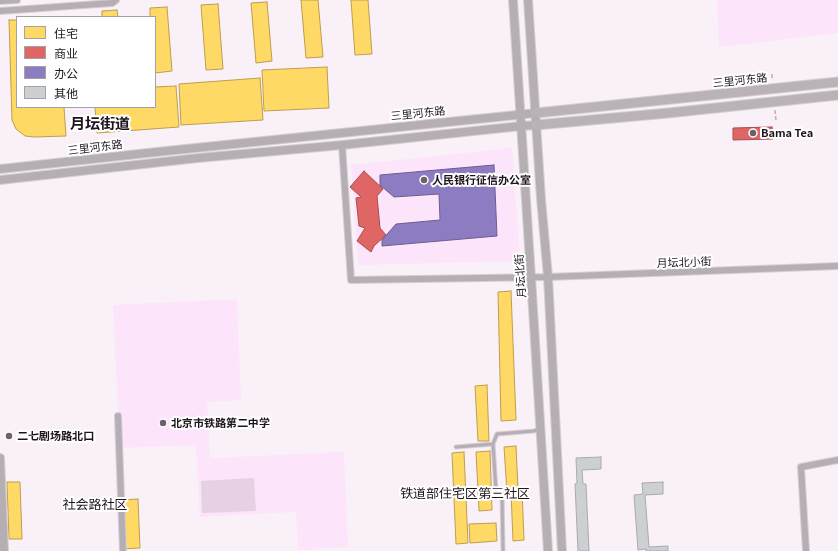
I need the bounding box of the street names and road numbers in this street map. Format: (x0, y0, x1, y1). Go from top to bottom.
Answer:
street label: 三里河东路 (712, 71, 768, 89)
street label: 三里河东路 (390, 104, 446, 122)
street label: 三里河东路 (67, 137, 123, 157)
street label: 月坛北街 (512, 254, 528, 298)
street label: 月坛北小街 (656, 254, 712, 270)

